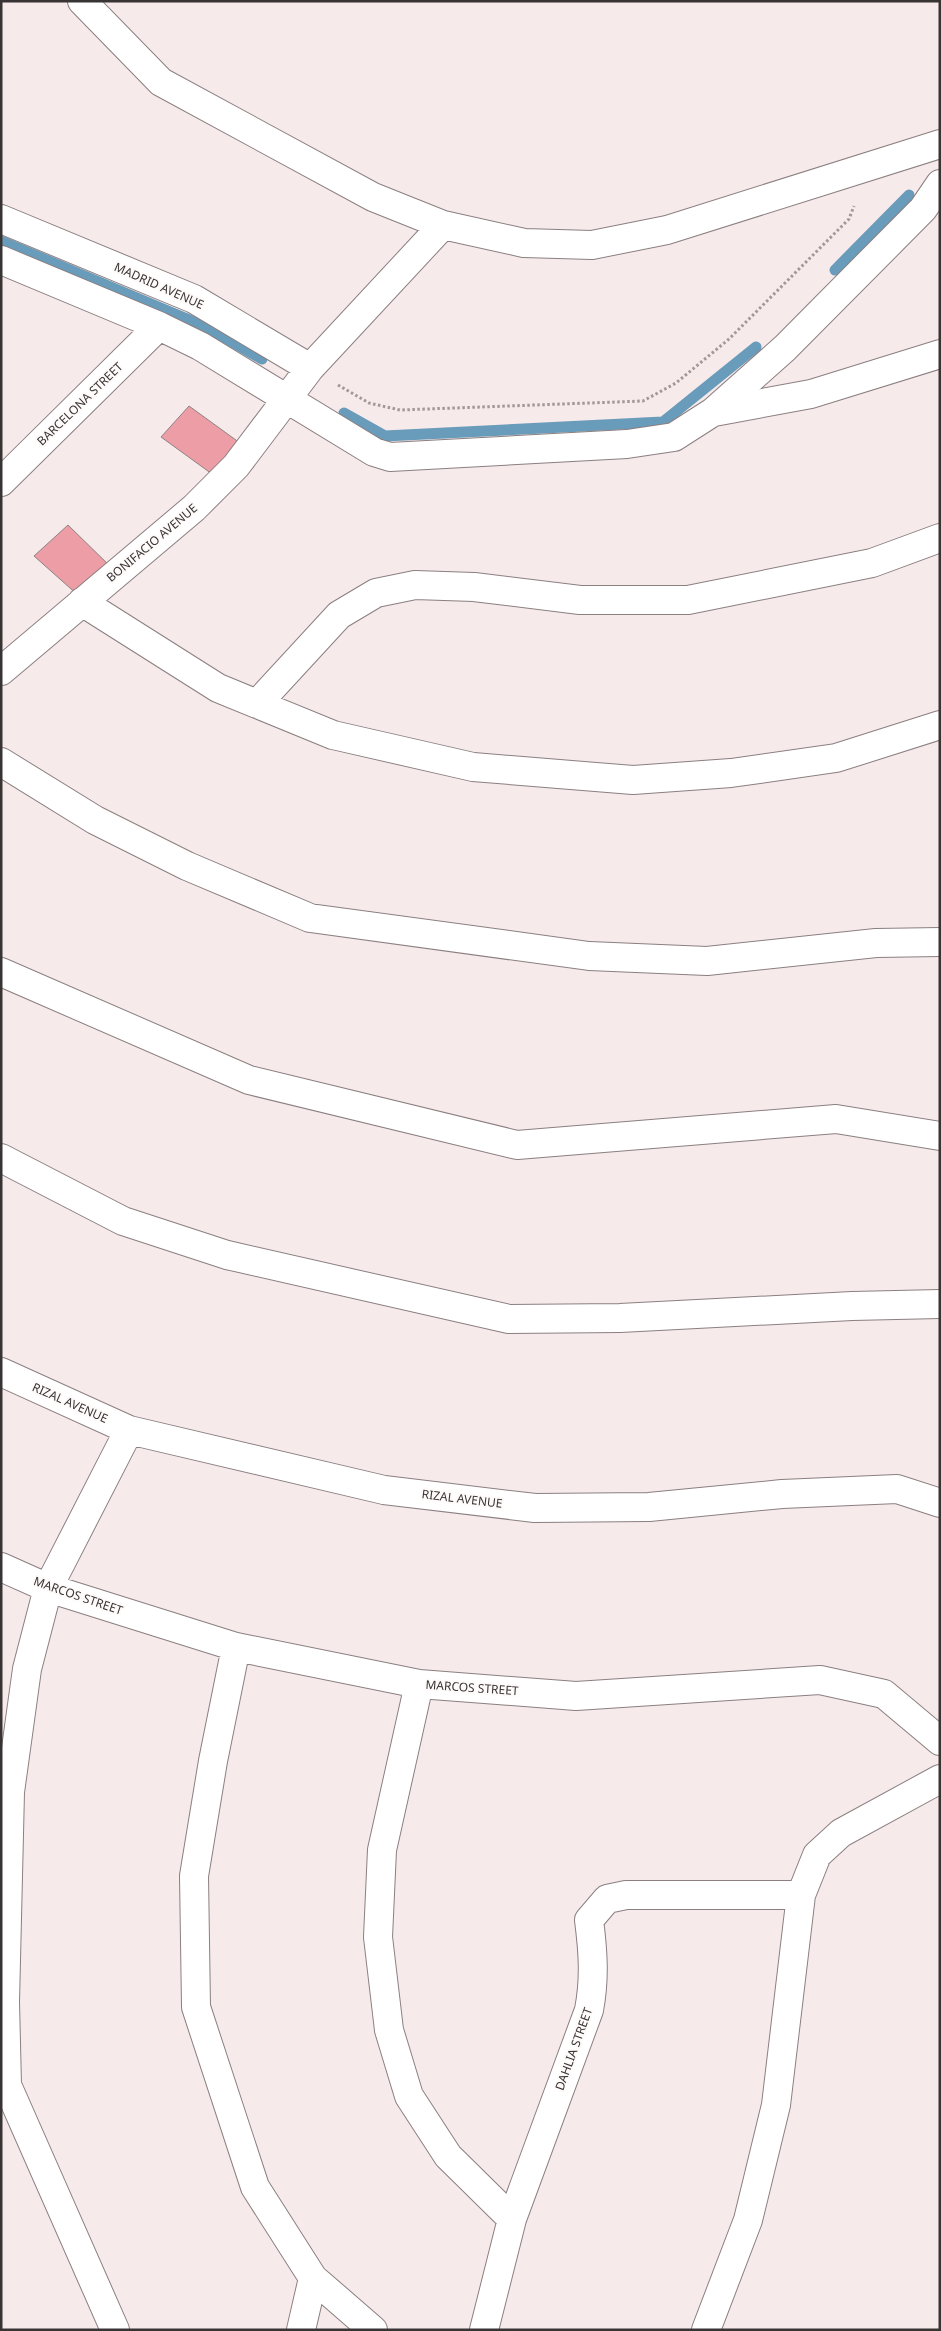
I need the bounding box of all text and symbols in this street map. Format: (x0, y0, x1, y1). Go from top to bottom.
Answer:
street label: MADRID AVENUE (112, 258, 207, 313)
street label: BARCELONA STREET (33, 358, 127, 449)
street label: BONIFACIO AVENUE (103, 500, 201, 586)
street label: RIZAL AVENUE (30, 1378, 111, 1427)
street label: RIZAL AVENUE (421, 1485, 503, 1512)
street label: MARCOS STREET (31, 1572, 125, 1619)
street label: MARCOS STREET (425, 1676, 519, 1699)
street label: DAHLIA STREET (551, 2005, 597, 2093)

